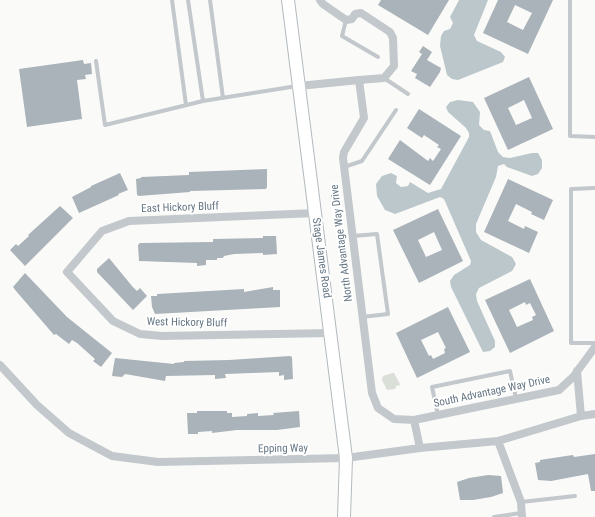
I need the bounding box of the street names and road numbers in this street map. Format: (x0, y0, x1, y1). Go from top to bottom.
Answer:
street label: North Advantage Way Drive (328, 184, 356, 302)
street label: East Hickory Bluff (141, 200, 219, 216)
street label: Stage James Road (309, 217, 333, 299)
street label: West Hickory Bluff (147, 316, 227, 330)
street label: South Advantage Way Drive (433, 373, 551, 411)
street label: Epping Way (258, 442, 308, 456)

